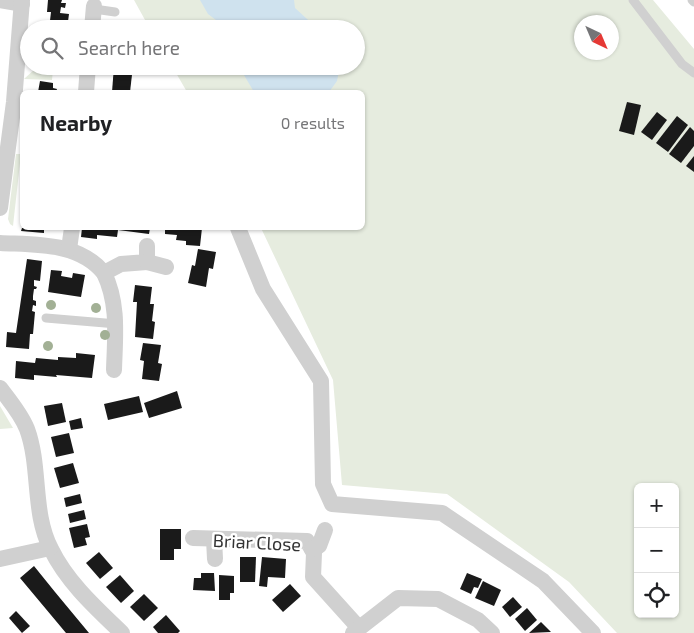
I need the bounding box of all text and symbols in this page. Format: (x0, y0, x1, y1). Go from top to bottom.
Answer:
north arrow (574, 15, 619, 60)
search box (20, 20, 365, 75)
icon: search (38, 34, 66, 62)
text: Search here (78, 36, 180, 59)
text: Nearby (40, 110, 112, 135)
text: 0 results (281, 113, 345, 132)
map controls (634, 483, 679, 618)
button: + (634, 483, 679, 528)
button: − (634, 528, 679, 573)
street label: Briar Close (212, 529, 302, 555)
button: locate (634, 573, 679, 618)

